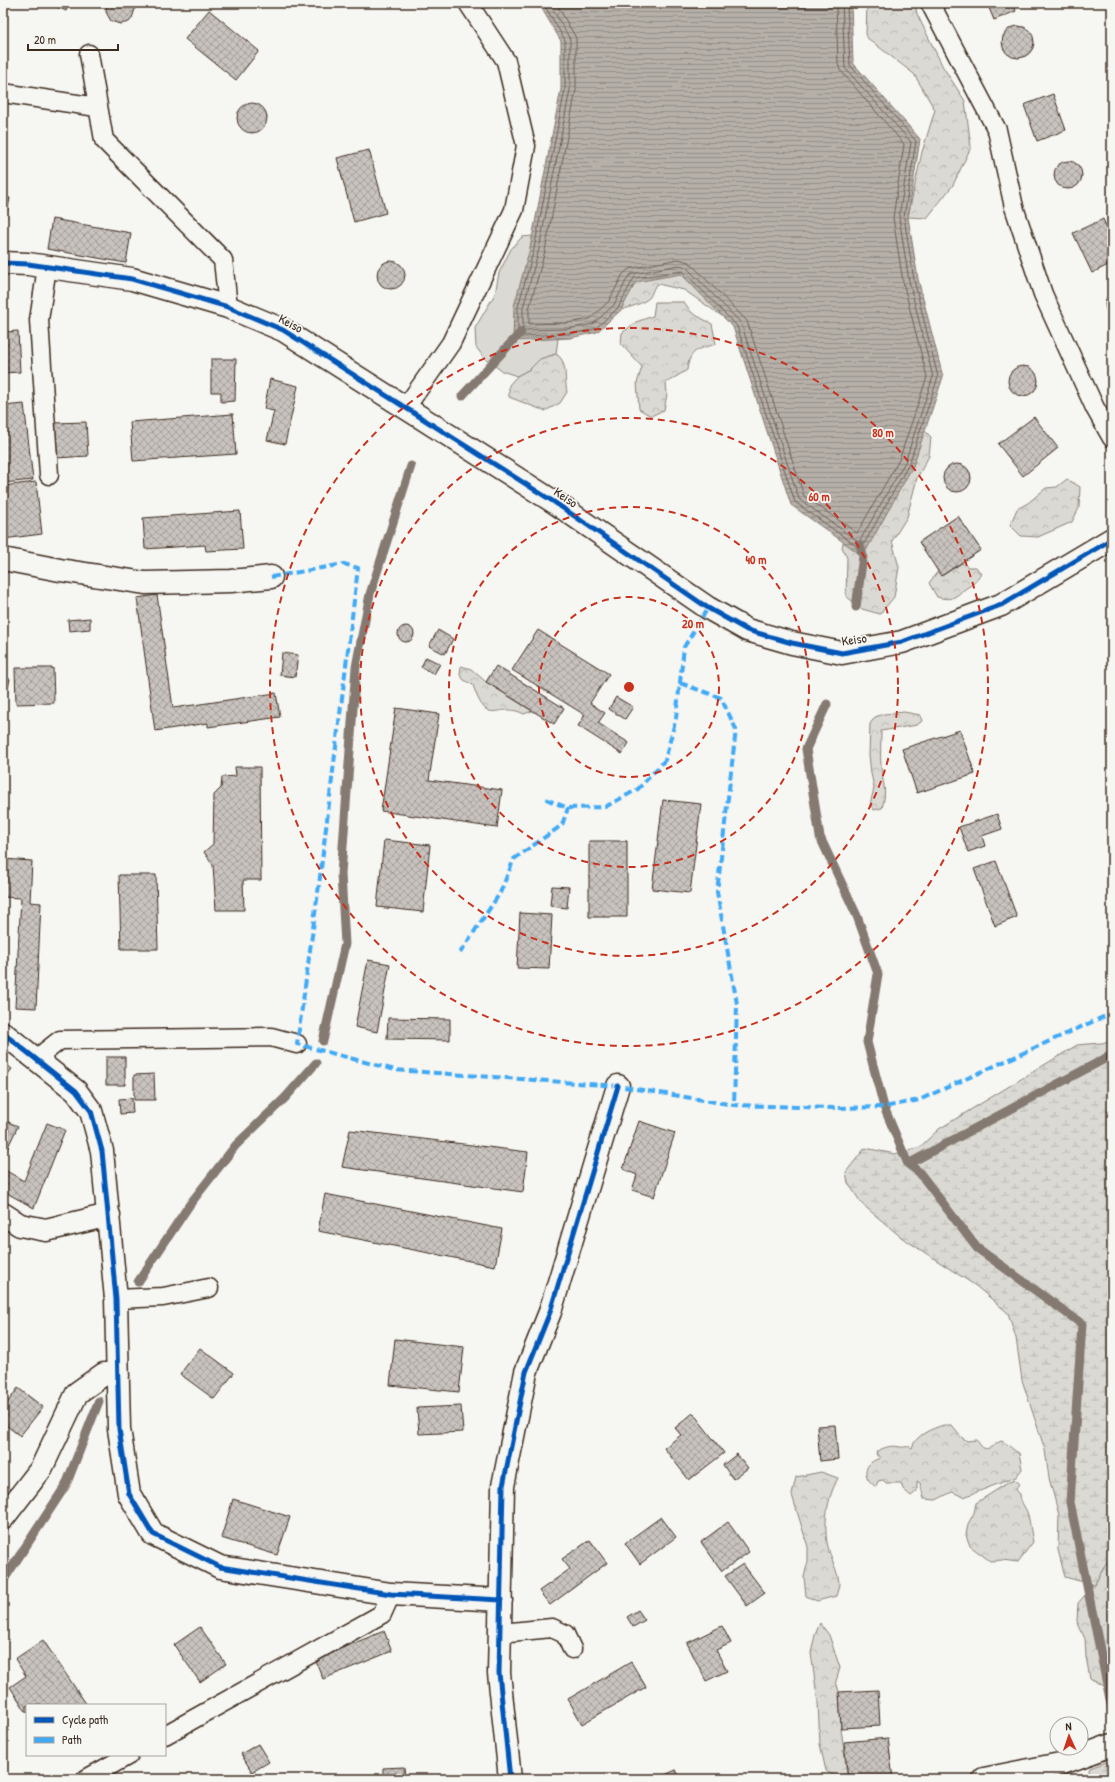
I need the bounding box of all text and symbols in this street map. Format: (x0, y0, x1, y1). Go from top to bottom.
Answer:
scale bar (28, 26, 118, 52)
text: 20 m (34, 31, 56, 48)
street label: Keiso (276, 309, 306, 337)
text: 80 m (872, 424, 894, 441)
street label: Keiso (551, 483, 581, 511)
text: 60 m (808, 488, 830, 505)
text: 40 m (746, 551, 766, 568)
text: 20 m (682, 615, 704, 632)
street label: Keiso (840, 628, 868, 650)
centre of rings (622, 680, 636, 694)
legend (26, 1704, 166, 1756)
text: Cycle path (62, 1711, 108, 1728)
north arrow (1049, 1716, 1089, 1756)
text: N (1065, 1719, 1072, 1733)
text: Path (62, 1731, 82, 1748)

